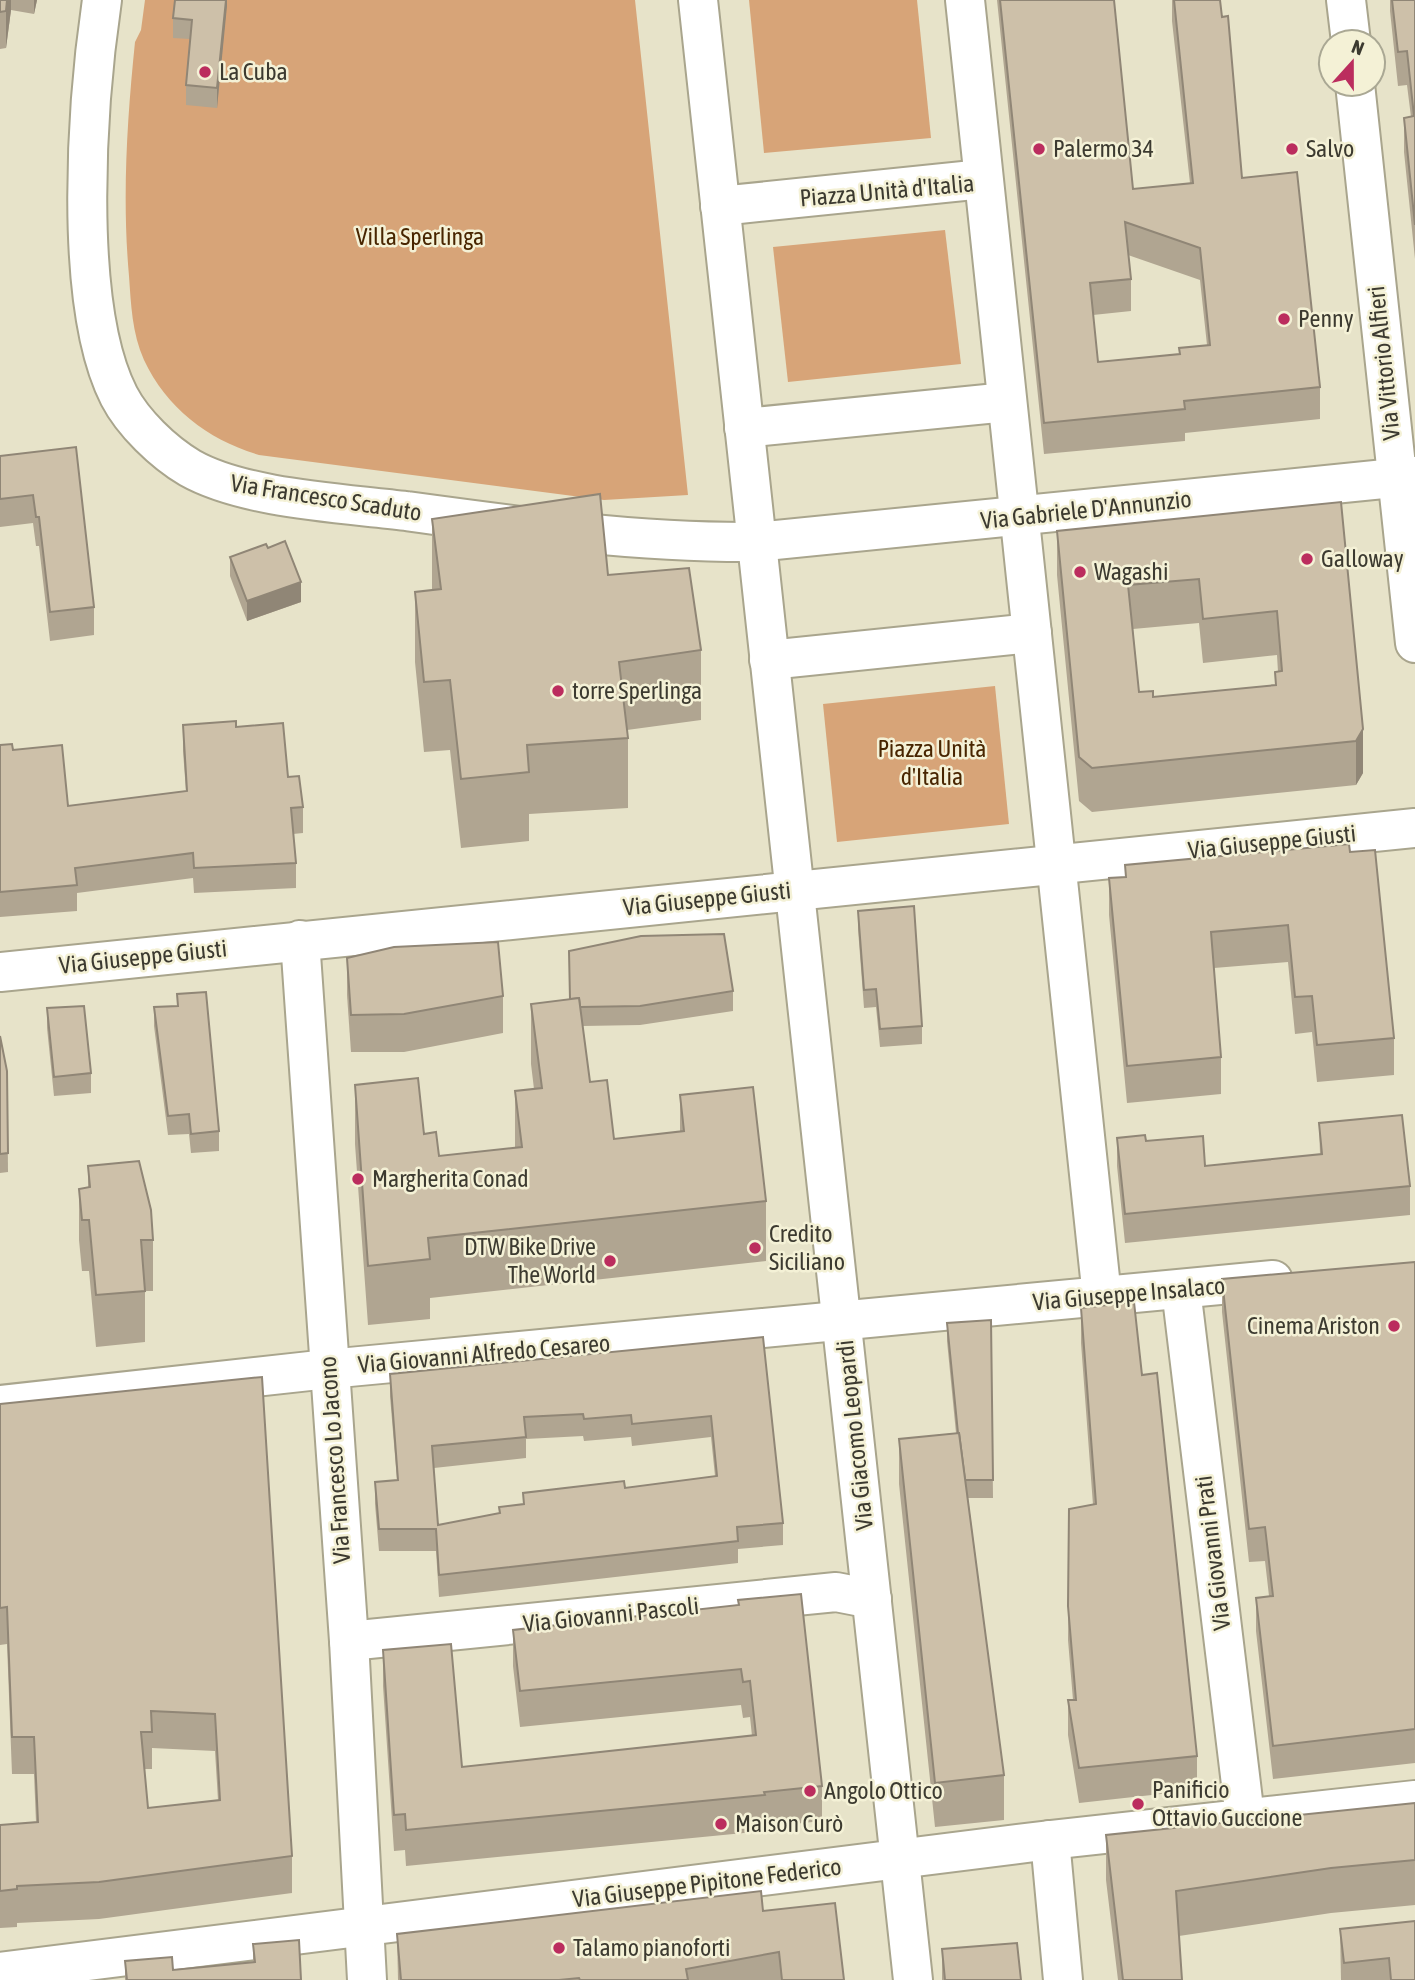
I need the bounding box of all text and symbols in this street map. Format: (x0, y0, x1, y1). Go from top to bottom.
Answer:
north arrow (1317, 28, 1387, 98)
text: N (1349, 35, 1367, 59)
place label: La Cuba (219, 58, 288, 85)
marker: La Cuba (197, 64, 213, 80)
place label: Palermo 34 (1053, 135, 1154, 162)
place label: Salvo (1306, 135, 1354, 162)
marker: Palermo 34 (1031, 141, 1047, 157)
marker: Salvo (1284, 141, 1300, 157)
street label: Piazza Unità d'Italia (799, 169, 975, 212)
park label: Villa Sperlinga (356, 223, 484, 250)
street label: Via Vittorio Alfieri (1362, 285, 1405, 441)
place label: Penny (1298, 305, 1354, 332)
marker: Penny (1276, 311, 1292, 327)
street label: Via Francesco Scaduto (229, 469, 424, 526)
street label: Via Gabriele D'Annunzio (979, 485, 1193, 534)
place label: Galloway (1321, 545, 1404, 572)
marker: Galloway (1299, 551, 1315, 567)
place label: Wagashi (1094, 558, 1168, 585)
marker: Wagashi (1072, 564, 1088, 580)
place label: torre Sperlinga (572, 677, 702, 704)
marker: torre Sperlinga (550, 683, 566, 699)
park label: Piazza Unità d'Italia (877, 735, 987, 790)
street label: Via Giuseppe Giusti (1187, 819, 1357, 864)
street label: Via Giuseppe Giusti (622, 876, 792, 921)
street label: Via Giuseppe Giusti (58, 934, 228, 979)
place label: Margherita Conad (372, 1165, 529, 1192)
marker: Margherita Conad (350, 1171, 366, 1187)
place label: Credito Siciliano (769, 1220, 845, 1275)
place label: DTW Bike Drive The World (464, 1233, 596, 1288)
marker: Credito Siciliano (747, 1240, 763, 1256)
marker: DTW Bike Drive The World (602, 1253, 618, 1269)
street label: Via Giuseppe Insalaco (1032, 1272, 1226, 1315)
place label: Cinema Ariston (1247, 1312, 1380, 1339)
marker: Cinema Ariston (1386, 1318, 1402, 1334)
street label: Via Giovanni Alfredo Cesareo (357, 1329, 611, 1378)
street label: Via Giacomo Leopardi (831, 1339, 878, 1531)
street label: Via Francesco Lo Jacono (314, 1355, 355, 1565)
street label: Via Giovanni Prati (1190, 1474, 1235, 1632)
street label: Via Giovanni Pascoli (522, 1592, 700, 1637)
place label: Panificio Ottavio Guccione (1152, 1776, 1302, 1831)
place label: Angolo Ottico (824, 1777, 943, 1804)
marker: Angolo Ottico (802, 1783, 818, 1799)
marker: Panificio Ottavio Guccione (1130, 1796, 1146, 1812)
place label: Maison Curò (735, 1810, 843, 1837)
marker: Maison Curò (713, 1816, 729, 1832)
street label: Via Giuseppe Pipitone Federico (571, 1853, 843, 1912)
place label: Talamo pianoforti (573, 1934, 731, 1961)
marker: Talamo pianoforti (551, 1940, 567, 1956)

